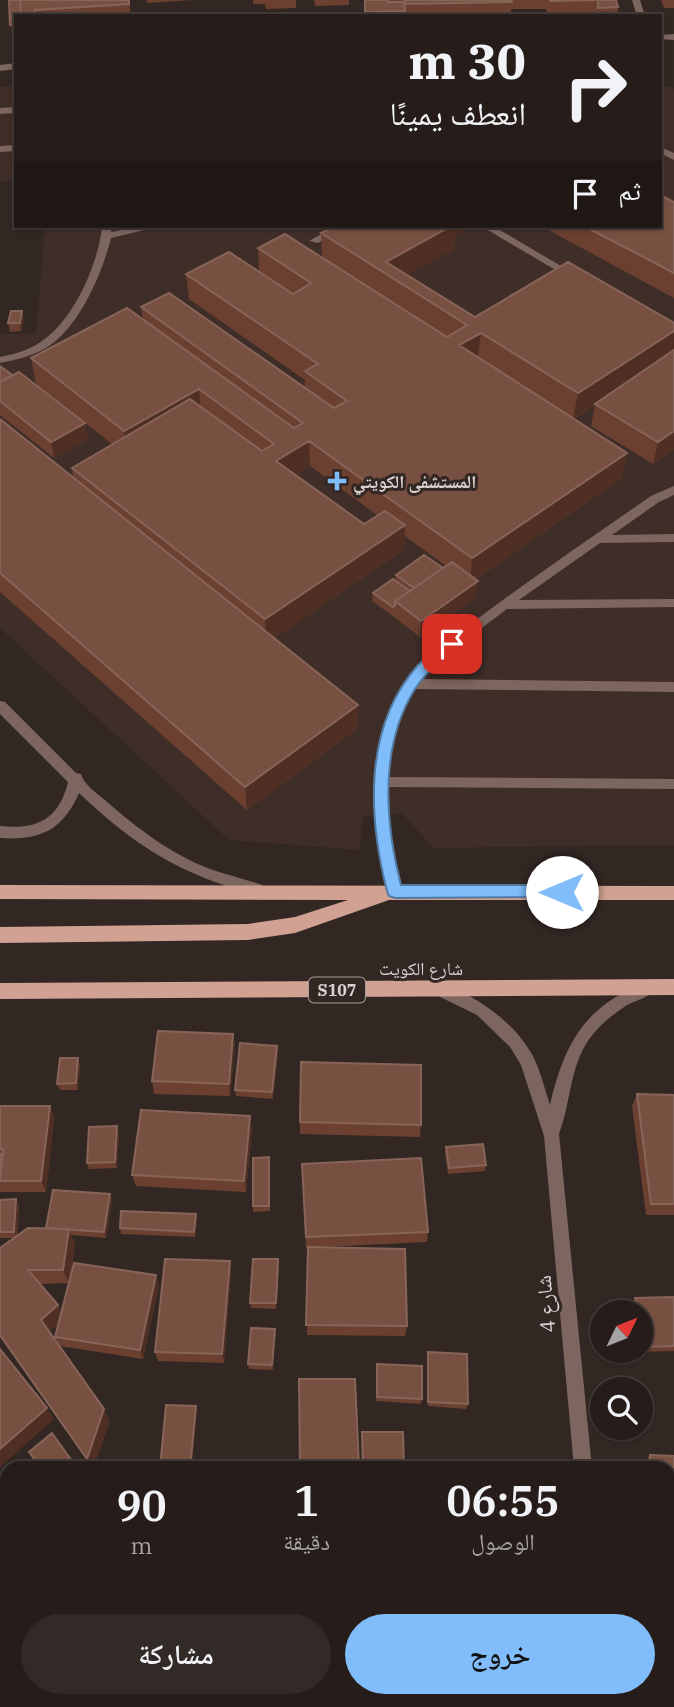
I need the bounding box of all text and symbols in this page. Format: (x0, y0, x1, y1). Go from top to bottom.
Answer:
text: 30 m (408, 29, 526, 92)
icon: right (550, 42, 641, 133)
text: انعطف يمينًا (389, 92, 526, 134)
text: ثم (618, 173, 641, 207)
icon: arrive (566, 175, 604, 213)
place label: المستشفى الكويتي (353, 470, 476, 496)
marker: المستشفى الكويتي (327, 471, 347, 491)
pin (422, 614, 482, 674)
icon: arrive (433, 625, 471, 663)
position arrow (525, 855, 599, 929)
street label: شارع الكويت (379, 957, 463, 980)
road number: S107 (309, 978, 365, 1002)
street label: شارع 4 (529, 1274, 561, 1334)
north arrow (590, 1300, 653, 1363)
map controls (590, 1300, 653, 1440)
button: search (590, 1377, 653, 1440)
text: 1 (294, 1473, 319, 1528)
text: 06:55 (446, 1473, 560, 1528)
text: 90 (116, 1478, 167, 1533)
text: دقيقة (283, 1526, 330, 1556)
text: الوصول (471, 1526, 535, 1556)
text: m (131, 1530, 153, 1560)
button: مشاركة (21, 1614, 331, 1694)
button: خروج (345, 1614, 655, 1694)

